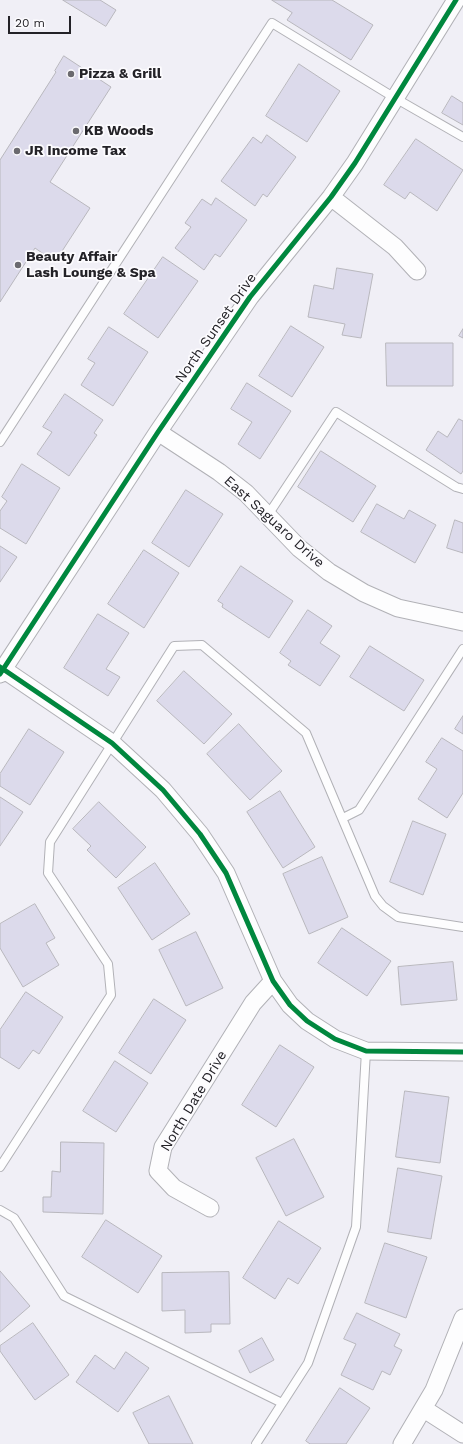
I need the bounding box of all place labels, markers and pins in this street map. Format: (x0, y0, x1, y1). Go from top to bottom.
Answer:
place label: Pizza & Grill (79, 66, 161, 82)
marker: Pizza & Grill (66, 69, 76, 79)
place label: KB Woods (84, 123, 154, 139)
marker: KB Woods (71, 126, 81, 136)
place label: JR Income Tax (25, 143, 126, 159)
marker: JR Income Tax (12, 146, 22, 156)
place label: Beauty Affair Lash Lounge & Spa (26, 249, 156, 282)
marker: Beauty Affair Lash Lounge & Spa (13, 260, 23, 270)

